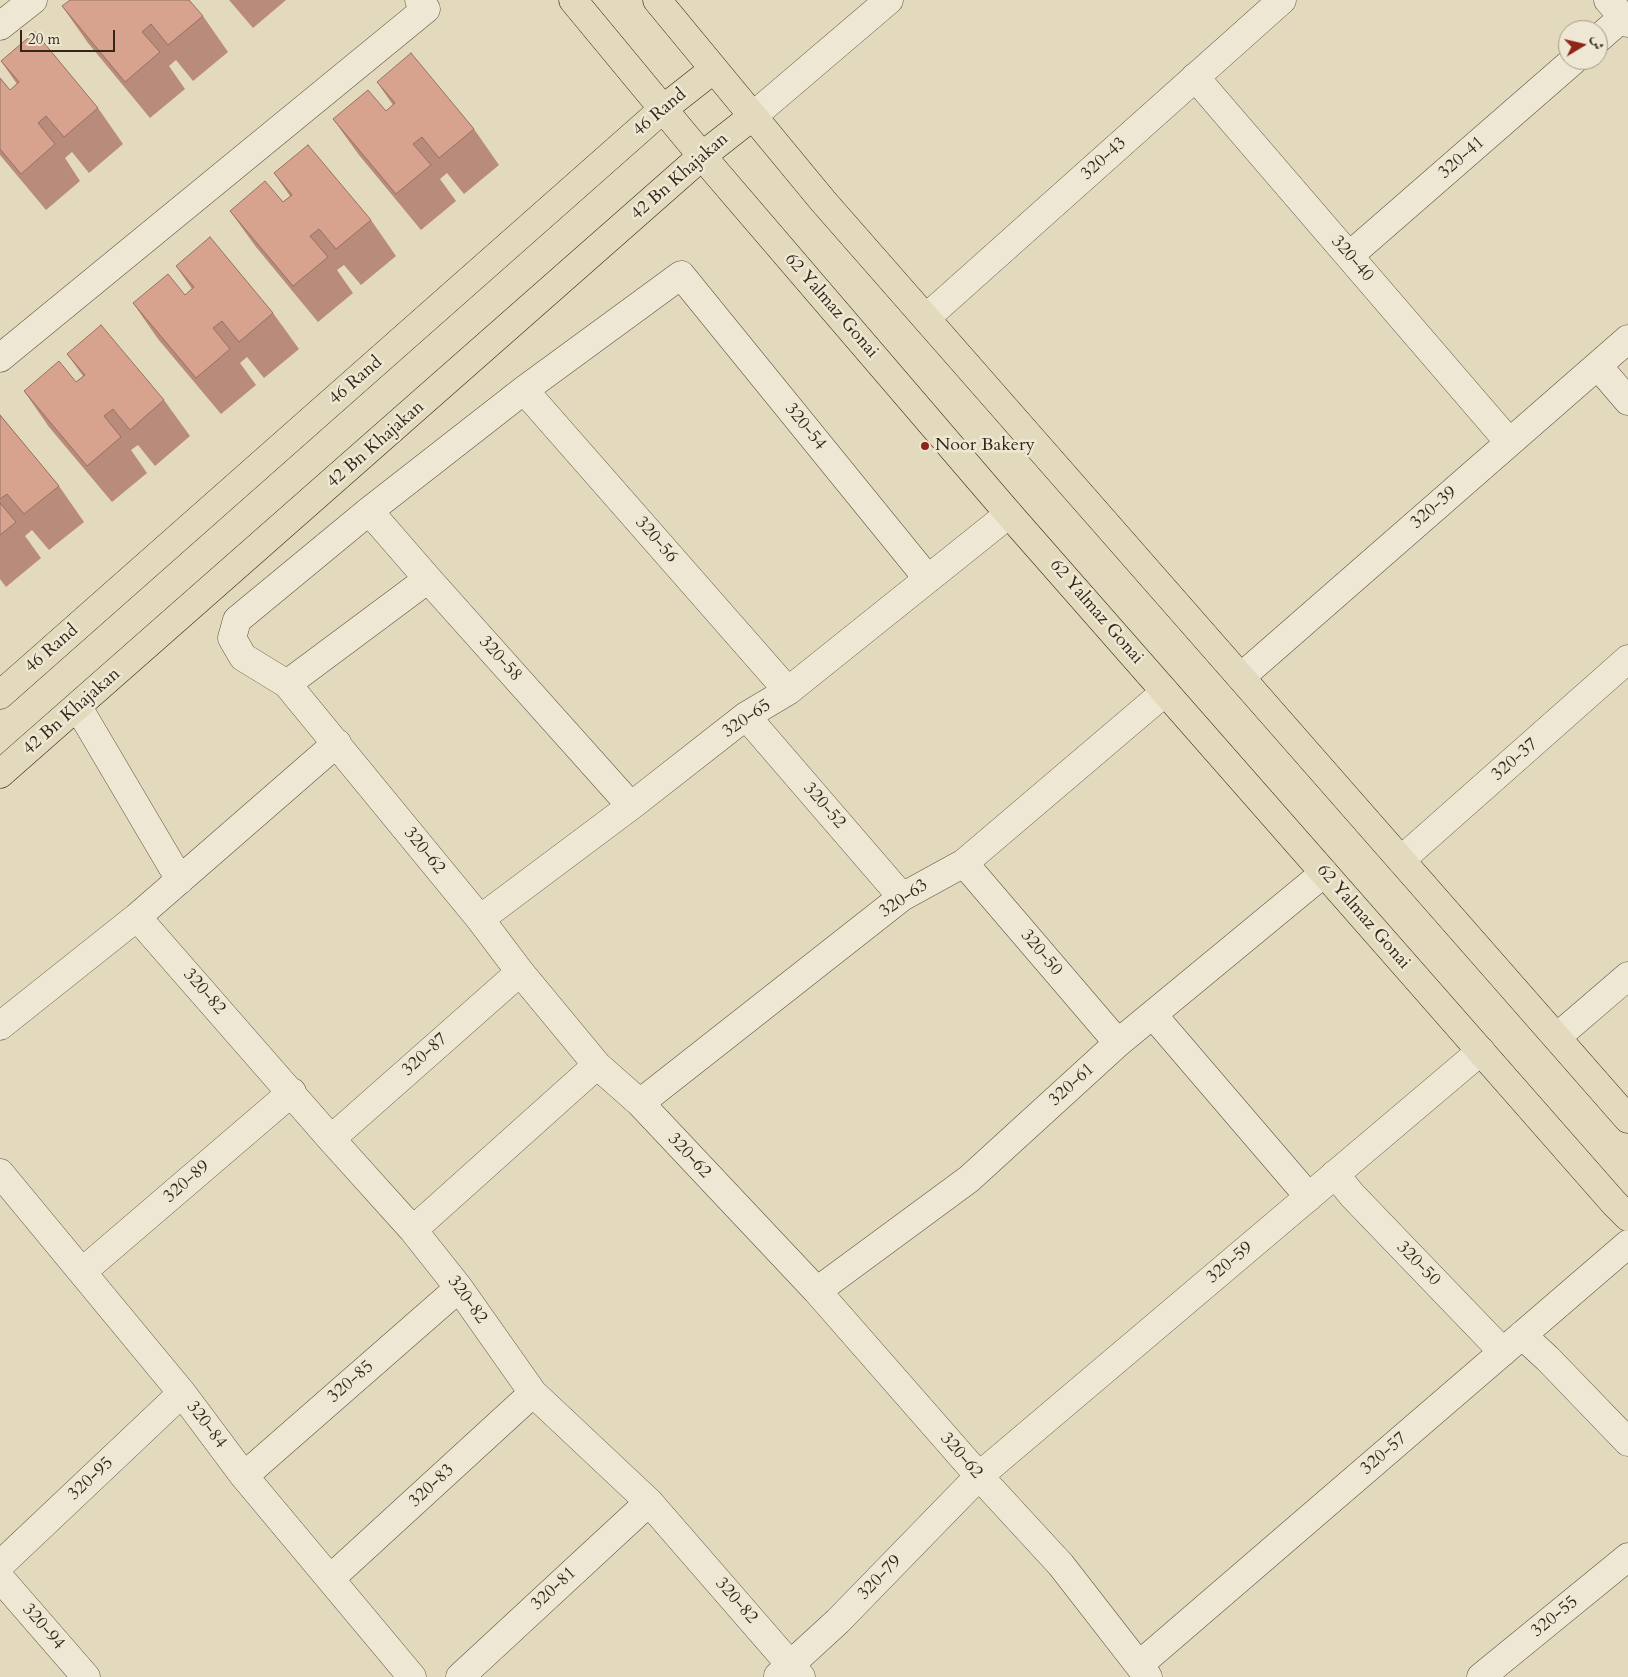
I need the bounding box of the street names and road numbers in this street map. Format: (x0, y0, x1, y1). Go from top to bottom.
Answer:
street label: 46 Rand (629, 84, 691, 142)
street label: 42 Bn Khajakan (627, 129, 733, 225)
street label: 320-41 (1434, 132, 1490, 184)
street label: 320-43 (1077, 133, 1131, 185)
street label: 320-40 (1326, 231, 1378, 287)
street label: 62 Yalmaz Gonai (780, 249, 882, 363)
street label: 46 Rand (325, 352, 387, 410)
street label: 42 Bn Khajakan (323, 397, 429, 493)
street label: 320-54 (780, 399, 830, 455)
street label: 320-39 (1406, 482, 1462, 534)
street label: 320-56 (630, 512, 682, 568)
street label: 62 Yalmaz Gonai (1045, 555, 1147, 669)
street label: 46 Rand (21, 620, 83, 678)
street label: 320-58 (474, 632, 526, 686)
street label: 42 Bn Khajakan (19, 664, 125, 760)
street label: 320-65 (719, 695, 775, 743)
street label: 320-37 (1487, 734, 1543, 786)
street label: 320-52 (798, 778, 850, 834)
street label: 320-62 (399, 823, 449, 879)
street label: 62 Yalmaz Gonai (1312, 860, 1414, 974)
street label: 320-63 (876, 875, 932, 923)
street label: 320-50 (1015, 925, 1067, 981)
street label: 320-82 (178, 964, 230, 1020)
street label: 320-87 (398, 1029, 452, 1081)
street label: 320-61 (1045, 1059, 1099, 1111)
street label: 320-62 (663, 1129, 715, 1183)
street label: 320-89 (159, 1156, 215, 1208)
street label: 320-59 (1202, 1237, 1258, 1289)
street label: 320-50 (1391, 1237, 1445, 1291)
street label: 320-82 (442, 1272, 492, 1328)
street label: 320-85 (323, 1356, 379, 1408)
street label: 320-84 (181, 1397, 231, 1453)
street label: 320-62 (935, 1428, 987, 1484)
street label: 320-57 (1356, 1428, 1412, 1480)
street label: 320-95 (64, 1453, 118, 1505)
street label: 320-83 (405, 1460, 459, 1512)
street label: 320-79 (853, 1551, 907, 1605)
street label: 320-81 (527, 1563, 581, 1615)
street label: 320-82 (710, 1573, 762, 1629)
street label: 320-55 (1527, 1592, 1583, 1642)
street label: 320-94 (17, 1599, 69, 1655)

